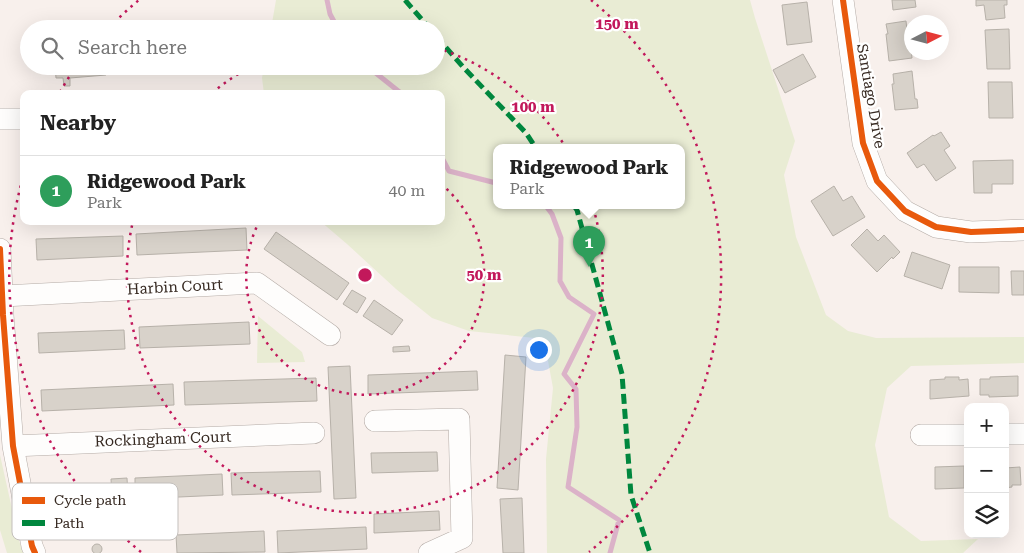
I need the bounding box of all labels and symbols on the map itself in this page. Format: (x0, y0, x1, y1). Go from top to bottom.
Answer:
text: 150 m (595, 15, 639, 33)
north arrow (904, 15, 949, 60)
street label: Santiago Drive (853, 42, 889, 150)
text: 100 m (511, 98, 555, 116)
pin: 1 (573, 226, 605, 267)
centre of rings (356, 266, 374, 284)
text: 50 m (466, 266, 502, 284)
street label: Harbin Court (127, 275, 224, 298)
your location (526, 337, 552, 363)
street label: Rockingham Court (94, 428, 232, 450)
legend (12, 483, 178, 540)
text: Cycle path (54, 492, 126, 508)
text: Path (54, 515, 84, 531)

